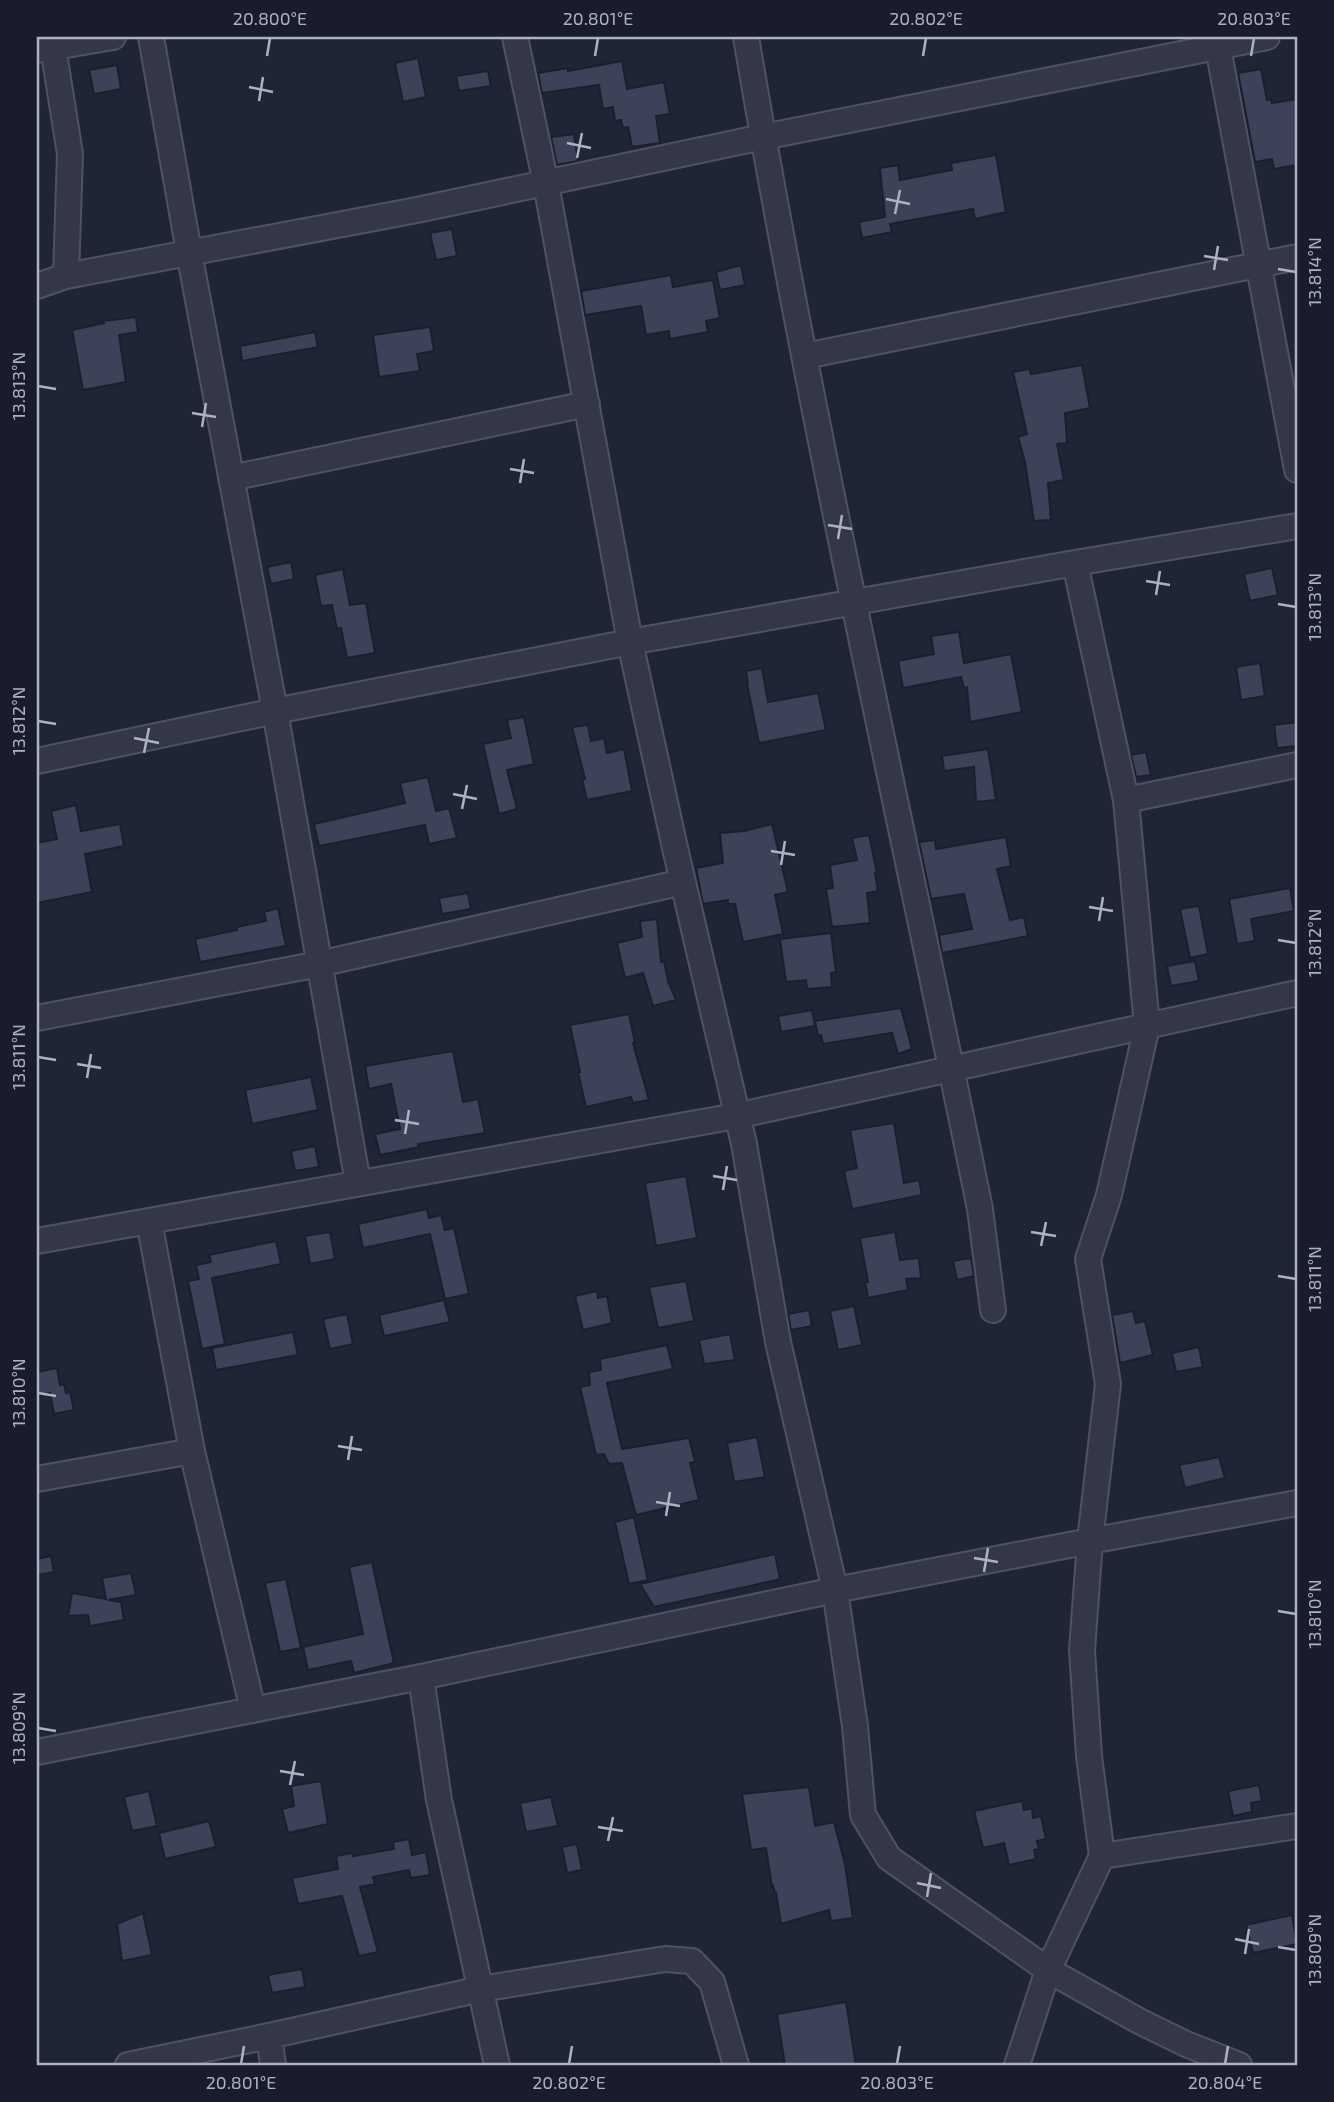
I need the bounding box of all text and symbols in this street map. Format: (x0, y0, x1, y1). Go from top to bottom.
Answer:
text: 20.800°E (233, 7, 307, 29)
text: 20.801°E (563, 7, 633, 29)
text: 20.802°E (889, 7, 963, 29)
text: 20.803°E (1217, 7, 1291, 29)
text: 13.814°N (1303, 237, 1325, 307)
text: 13.813°N (7, 352, 29, 420)
text: 13.813°N (1303, 573, 1325, 641)
text: 13.812°N (7, 687, 29, 755)
text: 13.812°N (1303, 909, 1325, 977)
text: 13.811°N (7, 1024, 29, 1090)
text: 13.811°N (1303, 1246, 1325, 1312)
text: 13.810°N (7, 1358, 29, 1428)
text: 13.810°N (1303, 1579, 1325, 1649)
text: 13.809°N (7, 1692, 29, 1764)
text: 13.809°N (1303, 1914, 1325, 1986)
text: 20.801°E (206, 2071, 276, 2093)
text: 20.802°E (532, 2071, 606, 2093)
text: 20.803°E (860, 2071, 934, 2093)
text: 20.804°E (1188, 2071, 1262, 2093)

